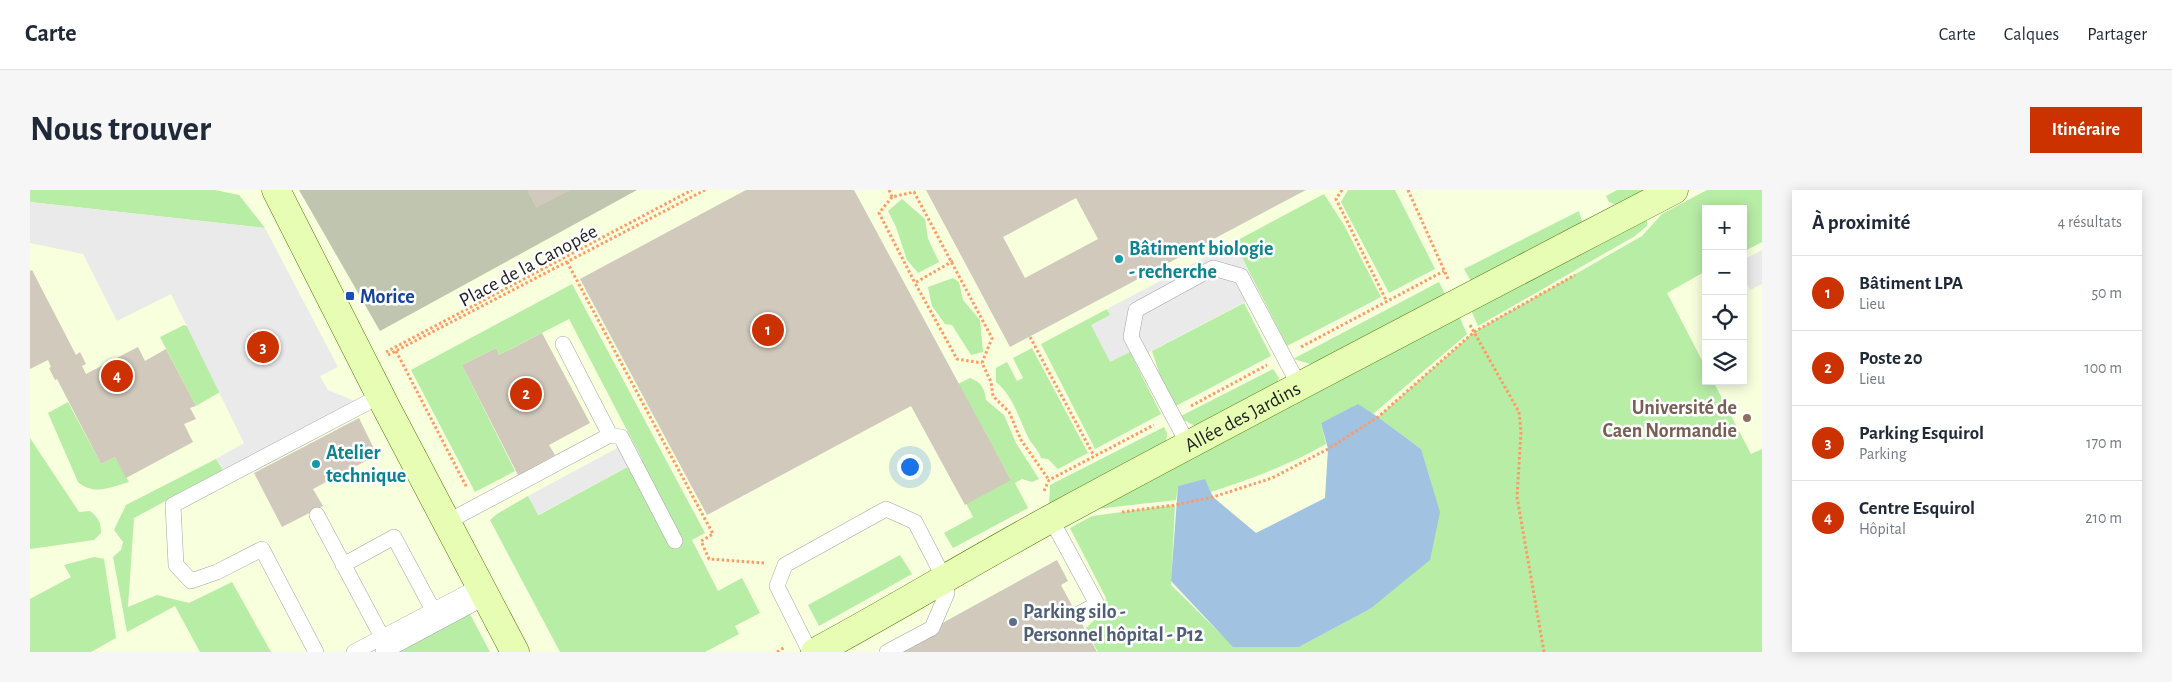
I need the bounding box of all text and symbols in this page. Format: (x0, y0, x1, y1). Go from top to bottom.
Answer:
text: Carte (25, 22, 77, 46)
text: Carte (1939, 26, 1976, 44)
text: Calques (2004, 26, 2059, 44)
text: Partager (2087, 26, 2147, 44)
button: Itinéraire (2030, 107, 2142, 153)
text: Nous trouver (30, 112, 211, 147)
map controls (1702, 205, 1747, 385)
button: + (1702, 205, 1747, 250)
text: À proximité (1812, 212, 1910, 233)
text: 4 résultats (2058, 214, 2122, 230)
street label: Place de la Canopée (456, 221, 601, 311)
place label: Bâtiment biologie - recherche (1129, 239, 1273, 282)
button: − (1702, 250, 1747, 295)
marker: Bâtiment biologie - recherche (1113, 253, 1125, 265)
text: Bâtiment LPA (1859, 274, 1963, 293)
text: 1 (1825, 285, 1831, 301)
text: 50 m (2091, 285, 2122, 301)
place label: Morice (360, 287, 415, 307)
marker: Morice (344, 290, 356, 302)
button: locate (1702, 295, 1747, 340)
text: Lieu (1859, 296, 1885, 312)
pin: 1 (752, 311, 784, 349)
pin: 3 (247, 328, 279, 366)
button: layers (1702, 340, 1747, 385)
text: Poste 20 (1859, 349, 1923, 368)
pin: 4 (101, 357, 133, 395)
text: 2 (1824, 360, 1832, 376)
text: 100 m (2084, 360, 2122, 376)
text: Lieu (1859, 371, 1885, 387)
pin: 2 (510, 375, 542, 413)
street label: Allée des Jardins (1182, 378, 1304, 456)
place label: Université de Caen Normandie (1602, 398, 1737, 441)
marker: Université de Caen Normandie (1741, 412, 1753, 424)
text: Parking Esquirol (1859, 424, 1984, 443)
text: 3 (1825, 435, 1831, 451)
text: 170 m (2086, 435, 2122, 451)
place label: Atelier technique (326, 443, 406, 486)
text: Parking (1859, 446, 1907, 462)
your location (897, 454, 923, 480)
marker: Atelier technique (310, 458, 322, 470)
text: Centre Esquirol (1859, 499, 1975, 518)
text: 4 (1824, 510, 1832, 526)
text: 210 m (2085, 510, 2122, 526)
text: Hôpital (1859, 521, 1906, 537)
place label: Parking silo - Personnel hôpital - P12 (1023, 602, 1204, 645)
marker: Parking silo - Personnel hôpital - P12 (1007, 616, 1019, 628)

